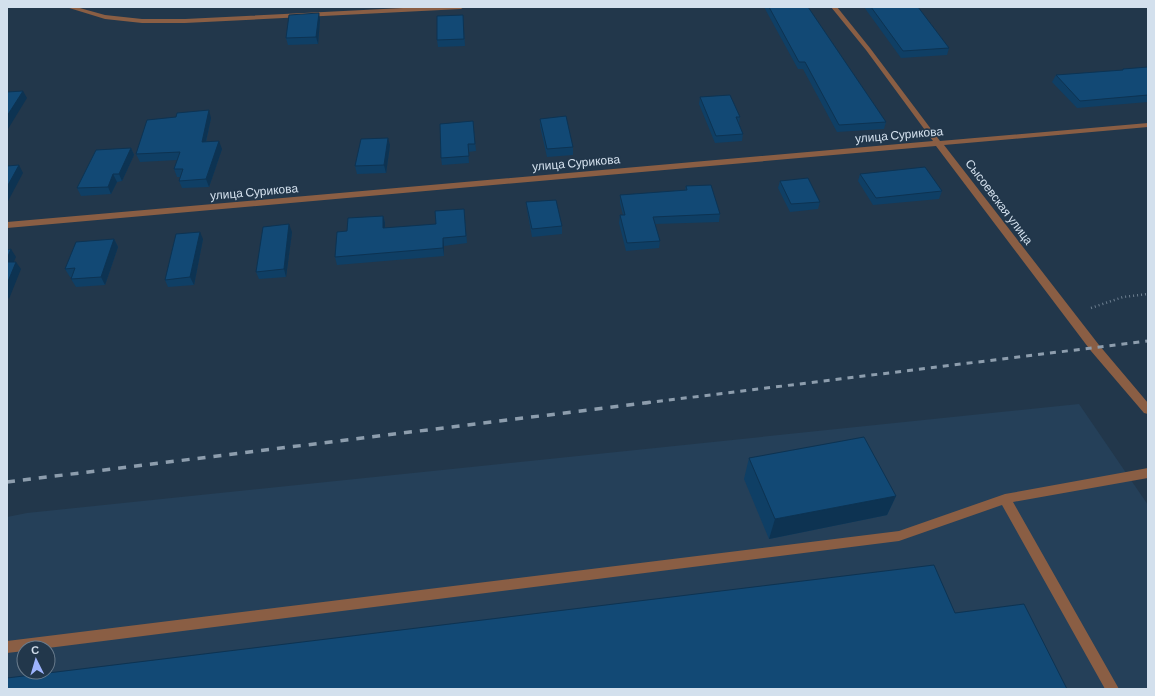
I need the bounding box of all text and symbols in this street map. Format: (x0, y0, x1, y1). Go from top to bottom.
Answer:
street label: улица Сурикова (854, 123, 944, 146)
street label: улица Сурикова (531, 151, 621, 174)
street label: Сысоевская улица (962, 156, 1037, 248)
street label: улица Сурикова (209, 180, 299, 203)
north arrow (16, 640, 56, 680)
text: С (31, 643, 40, 656)

